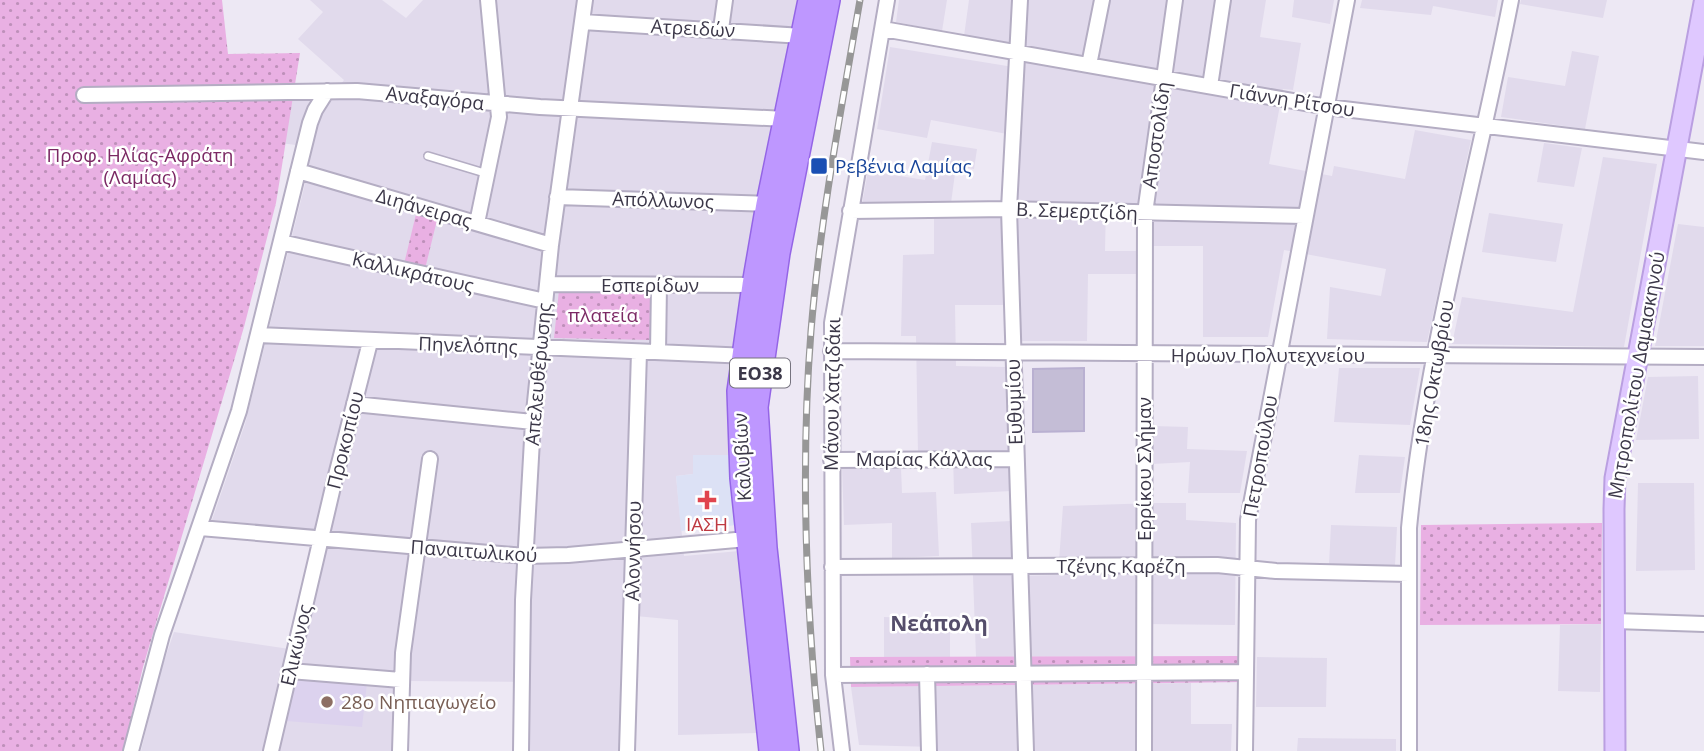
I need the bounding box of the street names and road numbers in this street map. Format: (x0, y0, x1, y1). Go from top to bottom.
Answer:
street label: Ατρειδών (650, 13, 736, 43)
street label: Γιάννη Ρίτσου (1227, 77, 1357, 123)
street label: Αναξαγόρα (385, 80, 486, 116)
street label: Αποστολίδη (1136, 80, 1176, 190)
street label: Διηάνειρας (373, 182, 475, 234)
street label: Απόλλωνος (612, 185, 714, 215)
street label: Β. Σεμερτζίδη (1016, 196, 1138, 226)
street label: Καλλικράτους (350, 245, 476, 299)
street label: Μητροπολίτου Δαμασκηνού (1601, 249, 1671, 501)
street label: Εσπερίδων (601, 272, 699, 298)
street label: 18ης Οκτωβρίου (1408, 298, 1460, 448)
street label: Απελευθέρωσης (519, 302, 557, 446)
street label: Μάνου Χατζιδάκι (818, 316, 846, 471)
street label: Πηνελόπης (418, 330, 518, 360)
street label: Ηρώων Πολυτεχνείου (1171, 342, 1365, 368)
road number: ΕΟ38 (730, 358, 790, 388)
street label: Ευθυμίου (1000, 358, 1028, 446)
street label: Προκοπίου (320, 388, 370, 492)
street label: Πετροπούλου (1236, 393, 1284, 519)
street label: Ερρίκου Σλήμαν (1131, 397, 1157, 541)
street label: Καλυβίων (727, 412, 757, 502)
street label: Μαρίας Κάλλας (856, 446, 992, 472)
street label: Αλοννήσου (619, 501, 647, 601)
street label: Παναιτωλικού (410, 534, 538, 568)
street label: Τζένης Καρέζη (1056, 553, 1186, 579)
street label: Ελικώνος (274, 602, 318, 688)

